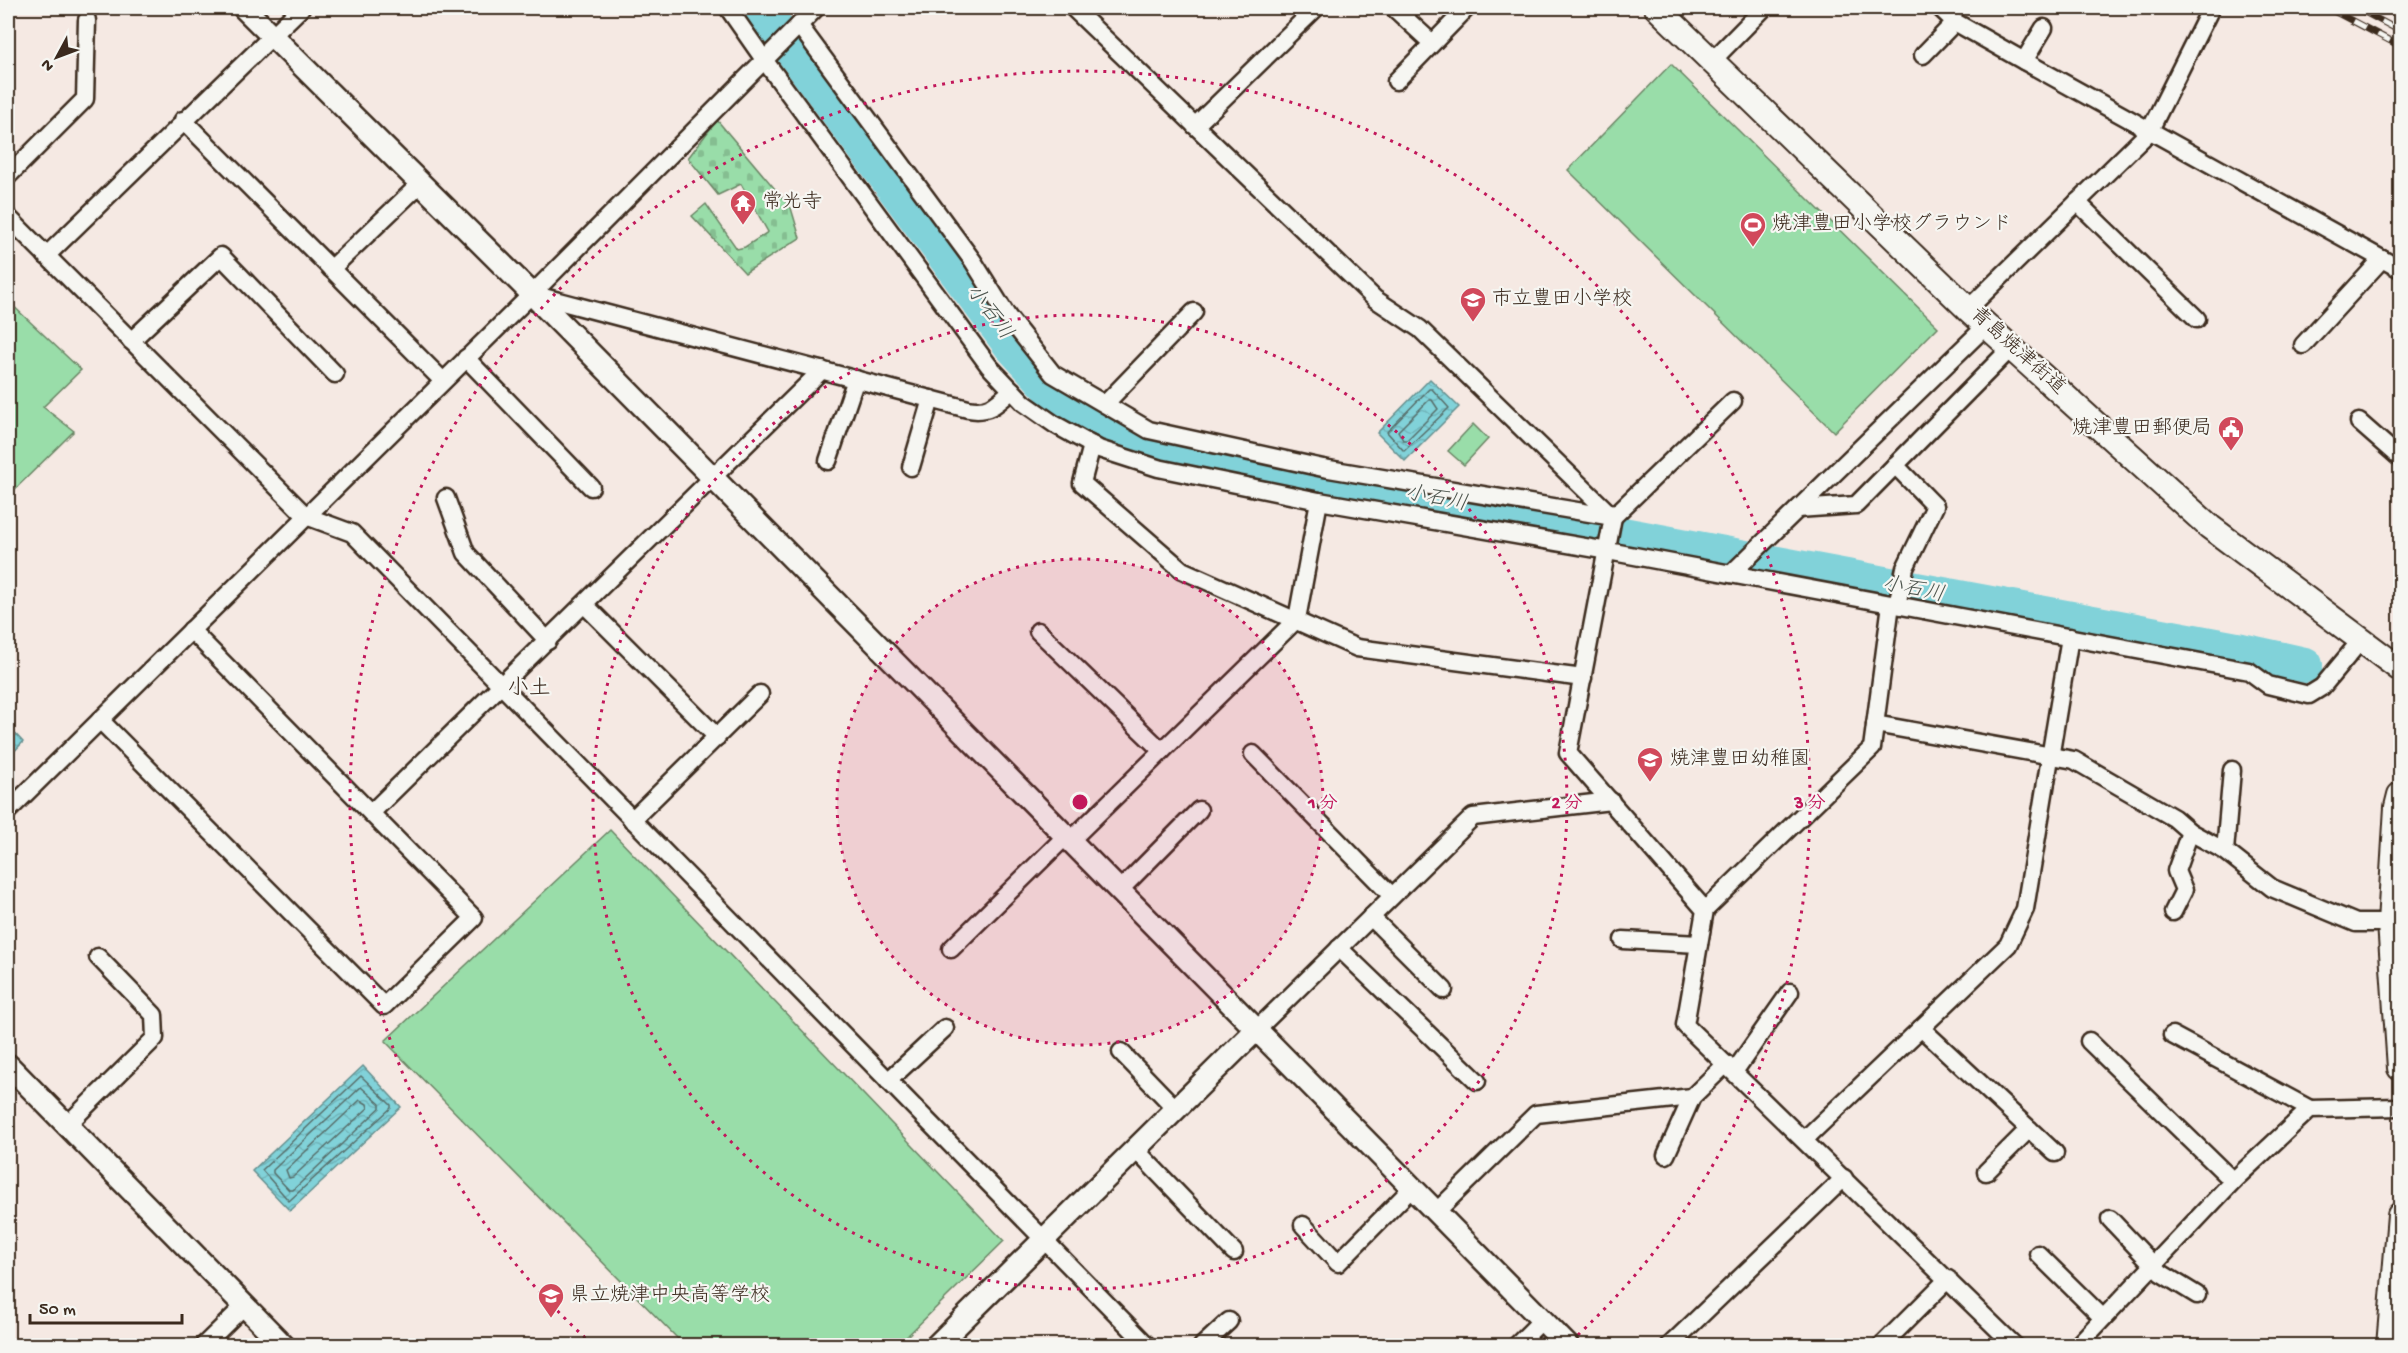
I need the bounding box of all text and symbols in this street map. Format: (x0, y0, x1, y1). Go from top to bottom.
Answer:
north arrow (27, 27, 87, 87)
text: N (37, 54, 59, 75)
temple icon: 常光寺 (728, 188, 758, 226)
place label: 常光寺 (762, 190, 822, 215)
sports icon: 焼津豊田小学校グラウンド (1738, 210, 1768, 248)
place label: 焼津豊田小学校グラウンド (1772, 212, 2012, 237)
water label: 小石川 (959, 280, 1018, 346)
school or university icon: 市立豊田小学校 (1458, 285, 1488, 323)
place label: 市立豊田小学校 (1492, 287, 1632, 312)
street label: 青島焼津街道 (1965, 302, 2071, 401)
public building icon: 焼津豊田郵便局 (2216, 414, 2246, 452)
place label: 焼津豊田郵便局 (2072, 416, 2212, 441)
water label: 小石川 (1403, 481, 1469, 518)
water label: 小石川 (1880, 572, 1946, 609)
district label: 小土 (507, 676, 551, 703)
school or university icon: 焼津豊田幼稚園 (1635, 745, 1665, 783)
place label: 焼津豊田幼稚園 (1670, 747, 1810, 772)
centre of rings (1070, 792, 1090, 812)
text: 1 分 (1307, 793, 1338, 815)
text: 2 分 (1551, 793, 1583, 815)
text: 3 分 (1793, 793, 1826, 815)
school or university icon: 県立焼津中央高等学校 (536, 1281, 566, 1319)
place label: 県立焼津中央高等学校 (570, 1283, 770, 1308)
scale bar (30, 1287, 182, 1325)
text: 50 m (39, 1300, 76, 1321)

